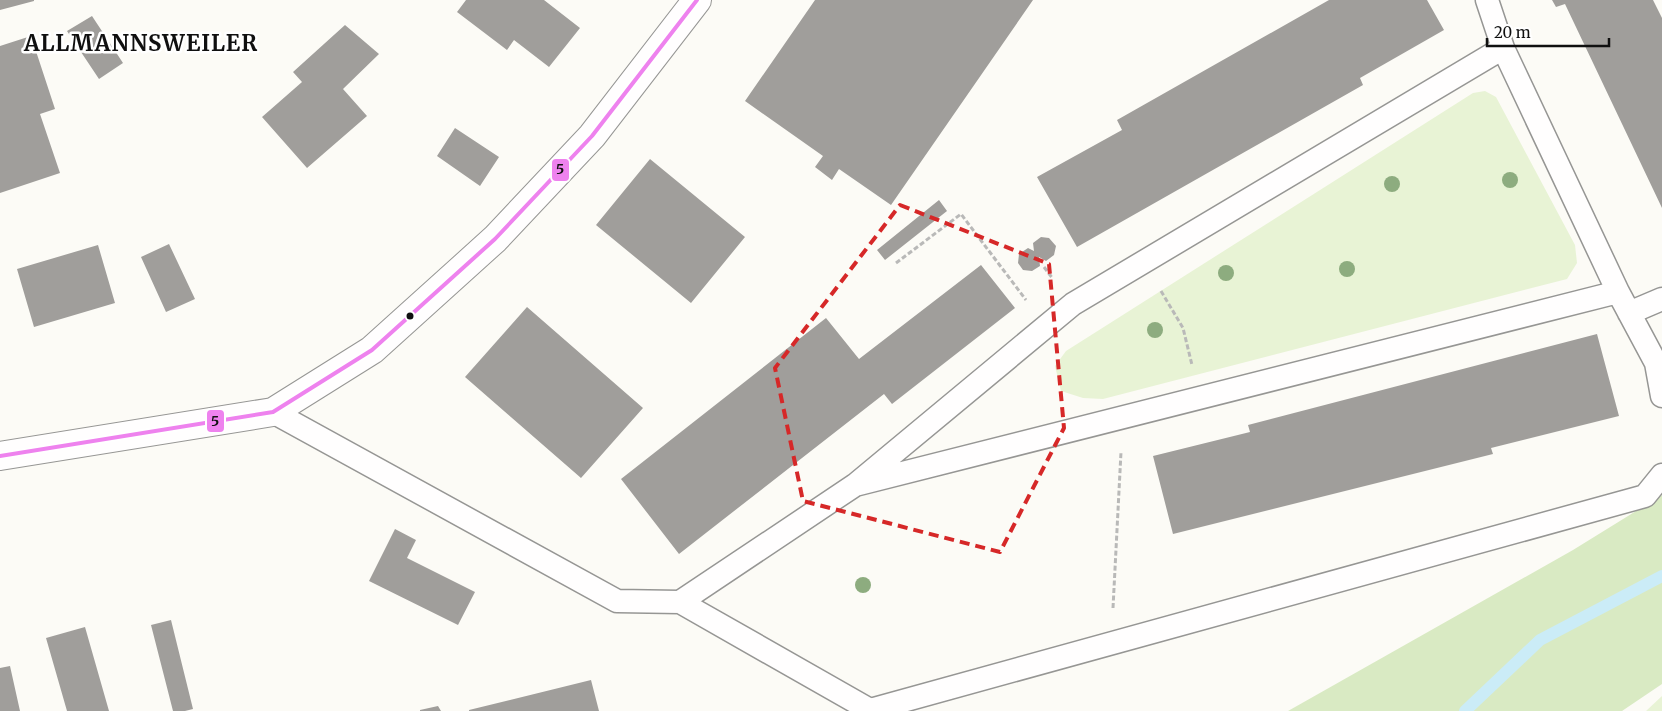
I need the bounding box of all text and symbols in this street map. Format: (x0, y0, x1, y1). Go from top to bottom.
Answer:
scale bar (1487, 15, 1610, 47)
text: 20 m (1494, 23, 1531, 42)
district label: ALLMANNSWEILER (23, 29, 258, 57)
line badge: 5 (551, 158, 570, 182)
text: 5 (556, 160, 564, 178)
unlabelled marker (405, 311, 415, 321)
line badge: 5 (206, 409, 225, 433)
text: 5 (211, 412, 219, 430)

